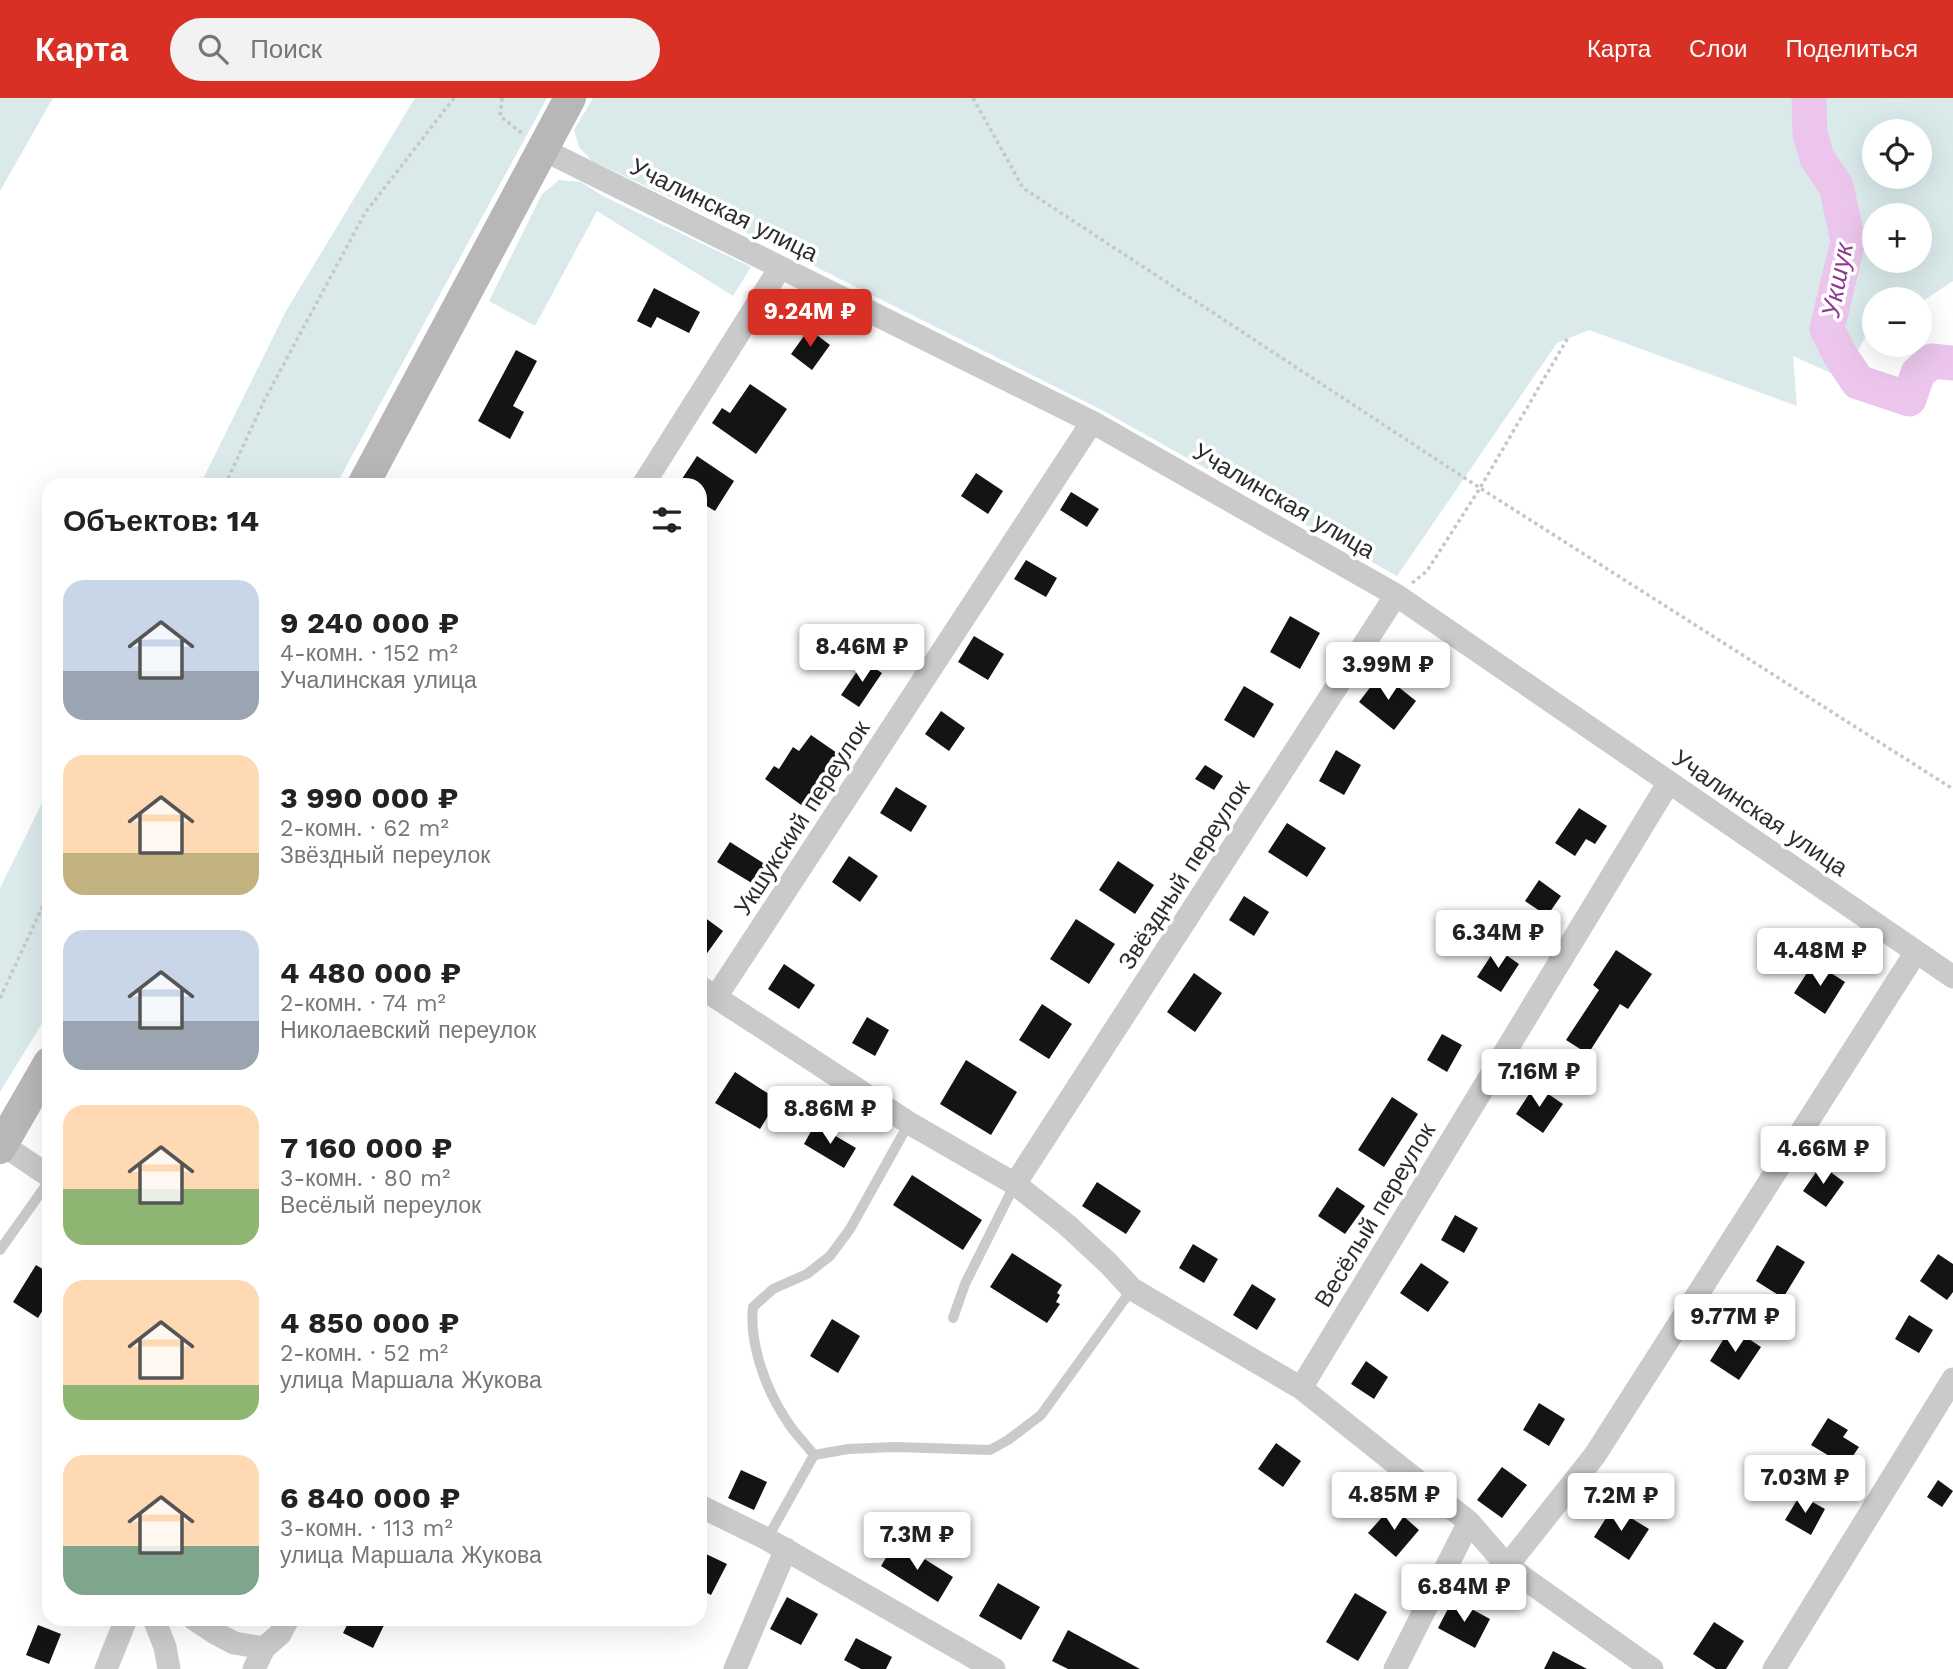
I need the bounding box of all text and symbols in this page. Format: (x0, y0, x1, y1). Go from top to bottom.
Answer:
search box (170, 18, 660, 81)
text: Карта (35, 30, 128, 69)
icon: search (194, 30, 232, 68)
text: Поиск (250, 34, 322, 64)
text: Карта (1587, 35, 1651, 63)
text: Слои (1689, 35, 1747, 63)
text: Поделиться (1785, 35, 1918, 63)
map controls (1862, 119, 1932, 357)
button: locate (1862, 119, 1932, 189)
street label: Учалинская улица (626, 152, 823, 268)
button: + (1862, 203, 1932, 273)
water label: Укшук (1815, 238, 1859, 321)
button: − (1862, 287, 1932, 357)
pin: 9.24M ₽ (745, 289, 875, 349)
text: 9.24M ₽ (764, 298, 856, 325)
street label: Учалинская улица (1188, 438, 1380, 565)
icon: filters (648, 501, 686, 539)
text: Объектов: 14 (63, 503, 259, 538)
text: 9 240 000 ₽ (280, 605, 459, 640)
icon: home (119, 608, 203, 692)
pin: 8.46M ₽ (797, 624, 927, 684)
text: 8.46M ₽ (815, 633, 909, 660)
text: 4-комн. · 152 m² (280, 640, 458, 667)
pin: 3.99M ₽ (1323, 642, 1453, 702)
text: 3.99M ₽ (1342, 651, 1434, 678)
text: Учалинская улица (280, 667, 477, 694)
street label: Укшукский переулок (729, 715, 876, 921)
street label: Учалинская улица (1667, 744, 1853, 882)
street label: Звёздный переулок (1112, 775, 1256, 975)
text: 3 990 000 ₽ (280, 780, 458, 815)
icon: home (119, 783, 203, 867)
text: 2-комн. · 62 m² (280, 815, 449, 842)
text: Звёздный переулок (280, 842, 490, 869)
pin: 6.34M ₽ (1433, 910, 1563, 970)
text: 6.34M ₽ (1452, 919, 1544, 946)
pin: 4.48M ₽ (1755, 928, 1885, 988)
text: 4.48M ₽ (1773, 937, 1867, 964)
text: 4 480 000 ₽ (280, 955, 461, 990)
icon: home (119, 958, 203, 1042)
text: 2-комн. · 74 m² (280, 990, 446, 1017)
text: Николаевский переулок (280, 1017, 536, 1044)
pin: 7.16M ₽ (1474, 1049, 1604, 1109)
text: 7.16M ₽ (1498, 1058, 1581, 1085)
pin: 8.86M ₽ (765, 1086, 895, 1146)
text: 8.86M ₽ (783, 1095, 877, 1122)
street label: Весёлый переулок (1309, 1117, 1441, 1312)
pin: 4.66M ₽ (1758, 1126, 1888, 1186)
text: 7 160 000 ₽ (280, 1130, 452, 1165)
icon: home (119, 1133, 203, 1217)
text: 4.66M ₽ (1777, 1135, 1869, 1162)
text: 3-комн. · 80 m² (280, 1165, 450, 1192)
text: Весёлый переулок (280, 1192, 481, 1219)
pin: 9.77M ₽ (1670, 1294, 1800, 1354)
text: 9.77M ₽ (1690, 1303, 1780, 1330)
text: 4 850 000 ₽ (280, 1305, 459, 1340)
icon: home (119, 1308, 203, 1392)
text: 2-комн. · 52 m² (280, 1340, 448, 1367)
text: улица Маршала Жукова (280, 1367, 542, 1394)
pin: 7.03M ₽ (1740, 1456, 1870, 1515)
text: 7.03M ₽ (1760, 1464, 1850, 1491)
pin: 4.85M ₽ (1329, 1472, 1459, 1532)
pin: 7.2M ₽ (1564, 1474, 1678, 1533)
text: 6 840 000 ₽ (280, 1480, 460, 1515)
text: 4.85M ₽ (1348, 1481, 1440, 1508)
text: 7.2M ₽ (1584, 1482, 1658, 1509)
icon: home (119, 1483, 203, 1567)
pin: 7.3M ₽ (860, 1512, 974, 1572)
text: 3-комн. · 113 m² (280, 1515, 453, 1542)
text: 7.3M ₽ (880, 1521, 954, 1548)
text: улица Маршала Жукова (280, 1542, 542, 1569)
pin: 6.84M ₽ (1399, 1564, 1529, 1624)
text: 6.84M ₽ (1417, 1573, 1511, 1600)

